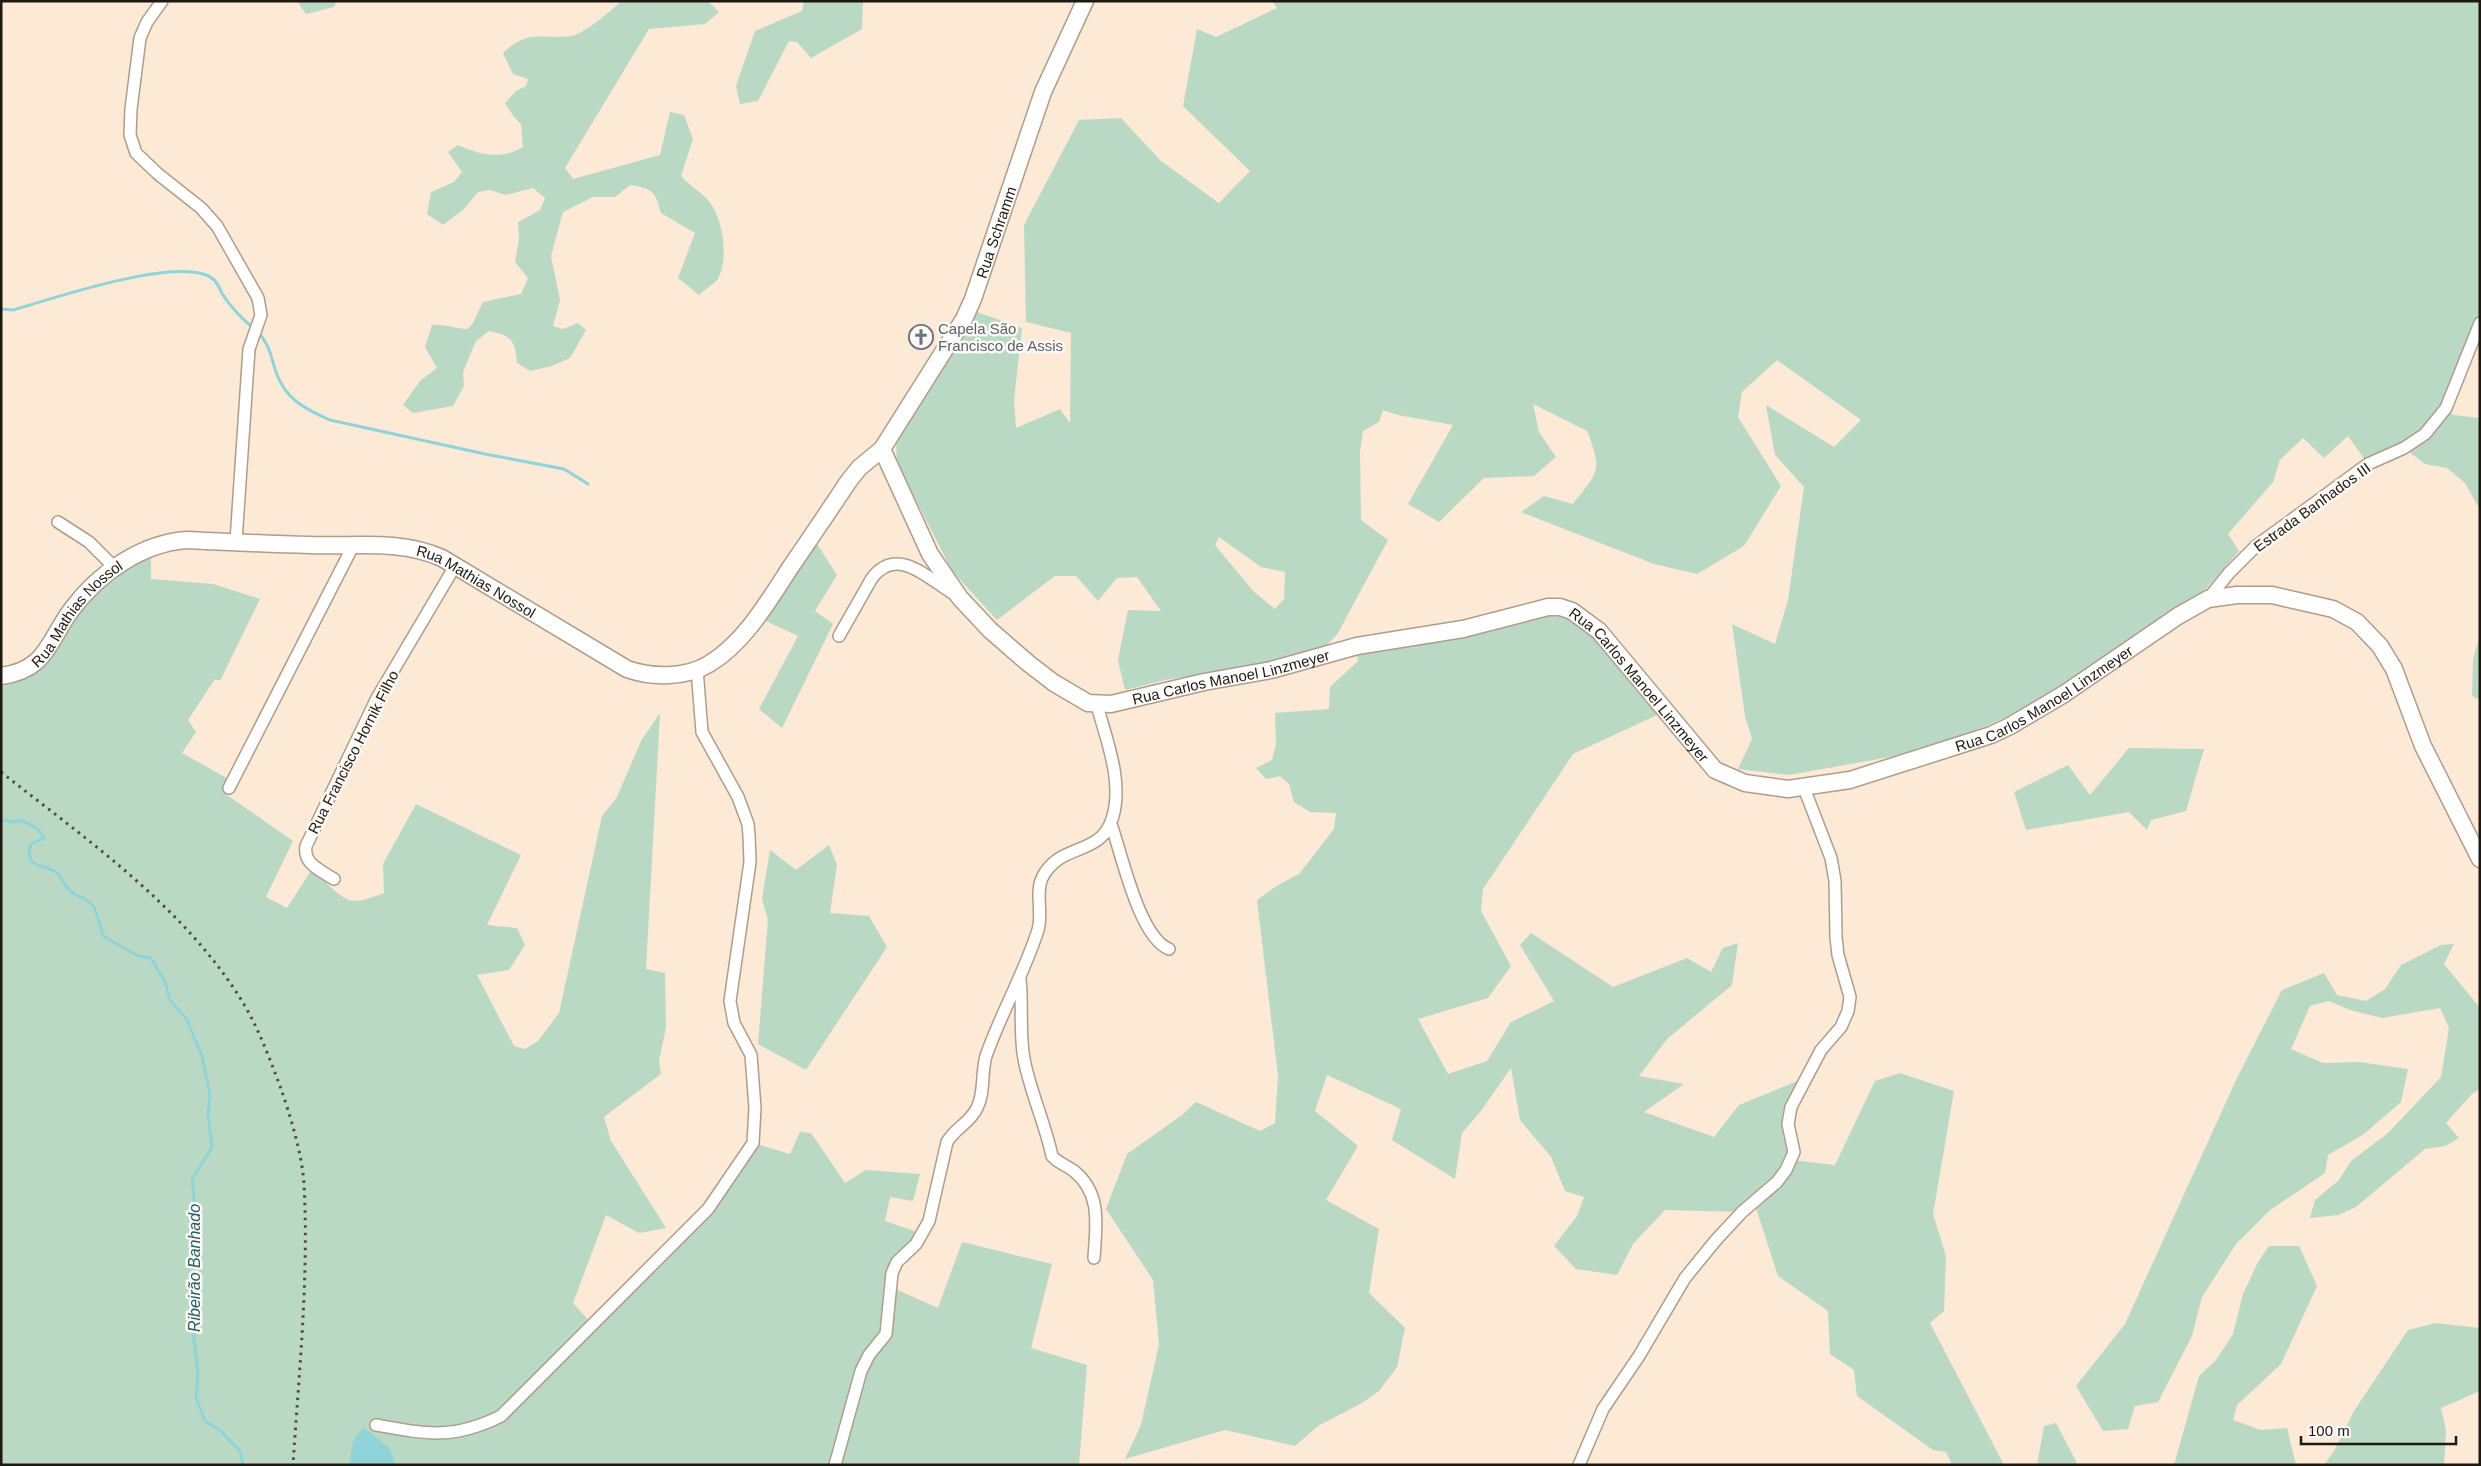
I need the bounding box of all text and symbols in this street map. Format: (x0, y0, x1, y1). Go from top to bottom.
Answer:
street label: Rua Schramm (972, 184, 1019, 280)
place label: Capela São Francisco de Assis (938, 320, 1063, 354)
church icon: Capela São Francisco de Assis (908, 324, 934, 350)
street label: Estrada Banhados III (2250, 459, 2374, 555)
street label: Rua Mathias Nossol (415, 541, 539, 621)
street label: Rua Mathias Nossol (28, 556, 125, 670)
street label: Rua Carlos Manoel Linzmeyer (1566, 604, 1713, 765)
street label: Rua Carlos Manoel Linzmeyer (1953, 641, 2136, 754)
street label: Rua Carlos Manoel Linzmeyer (1130, 646, 1331, 707)
street label: Rua Francisco Hornik Filho (304, 668, 402, 836)
water label: Ribeirão Banhado (186, 1204, 203, 1332)
scale bar (2301, 1414, 2456, 1446)
text: 100 m (2308, 1422, 2350, 1439)

